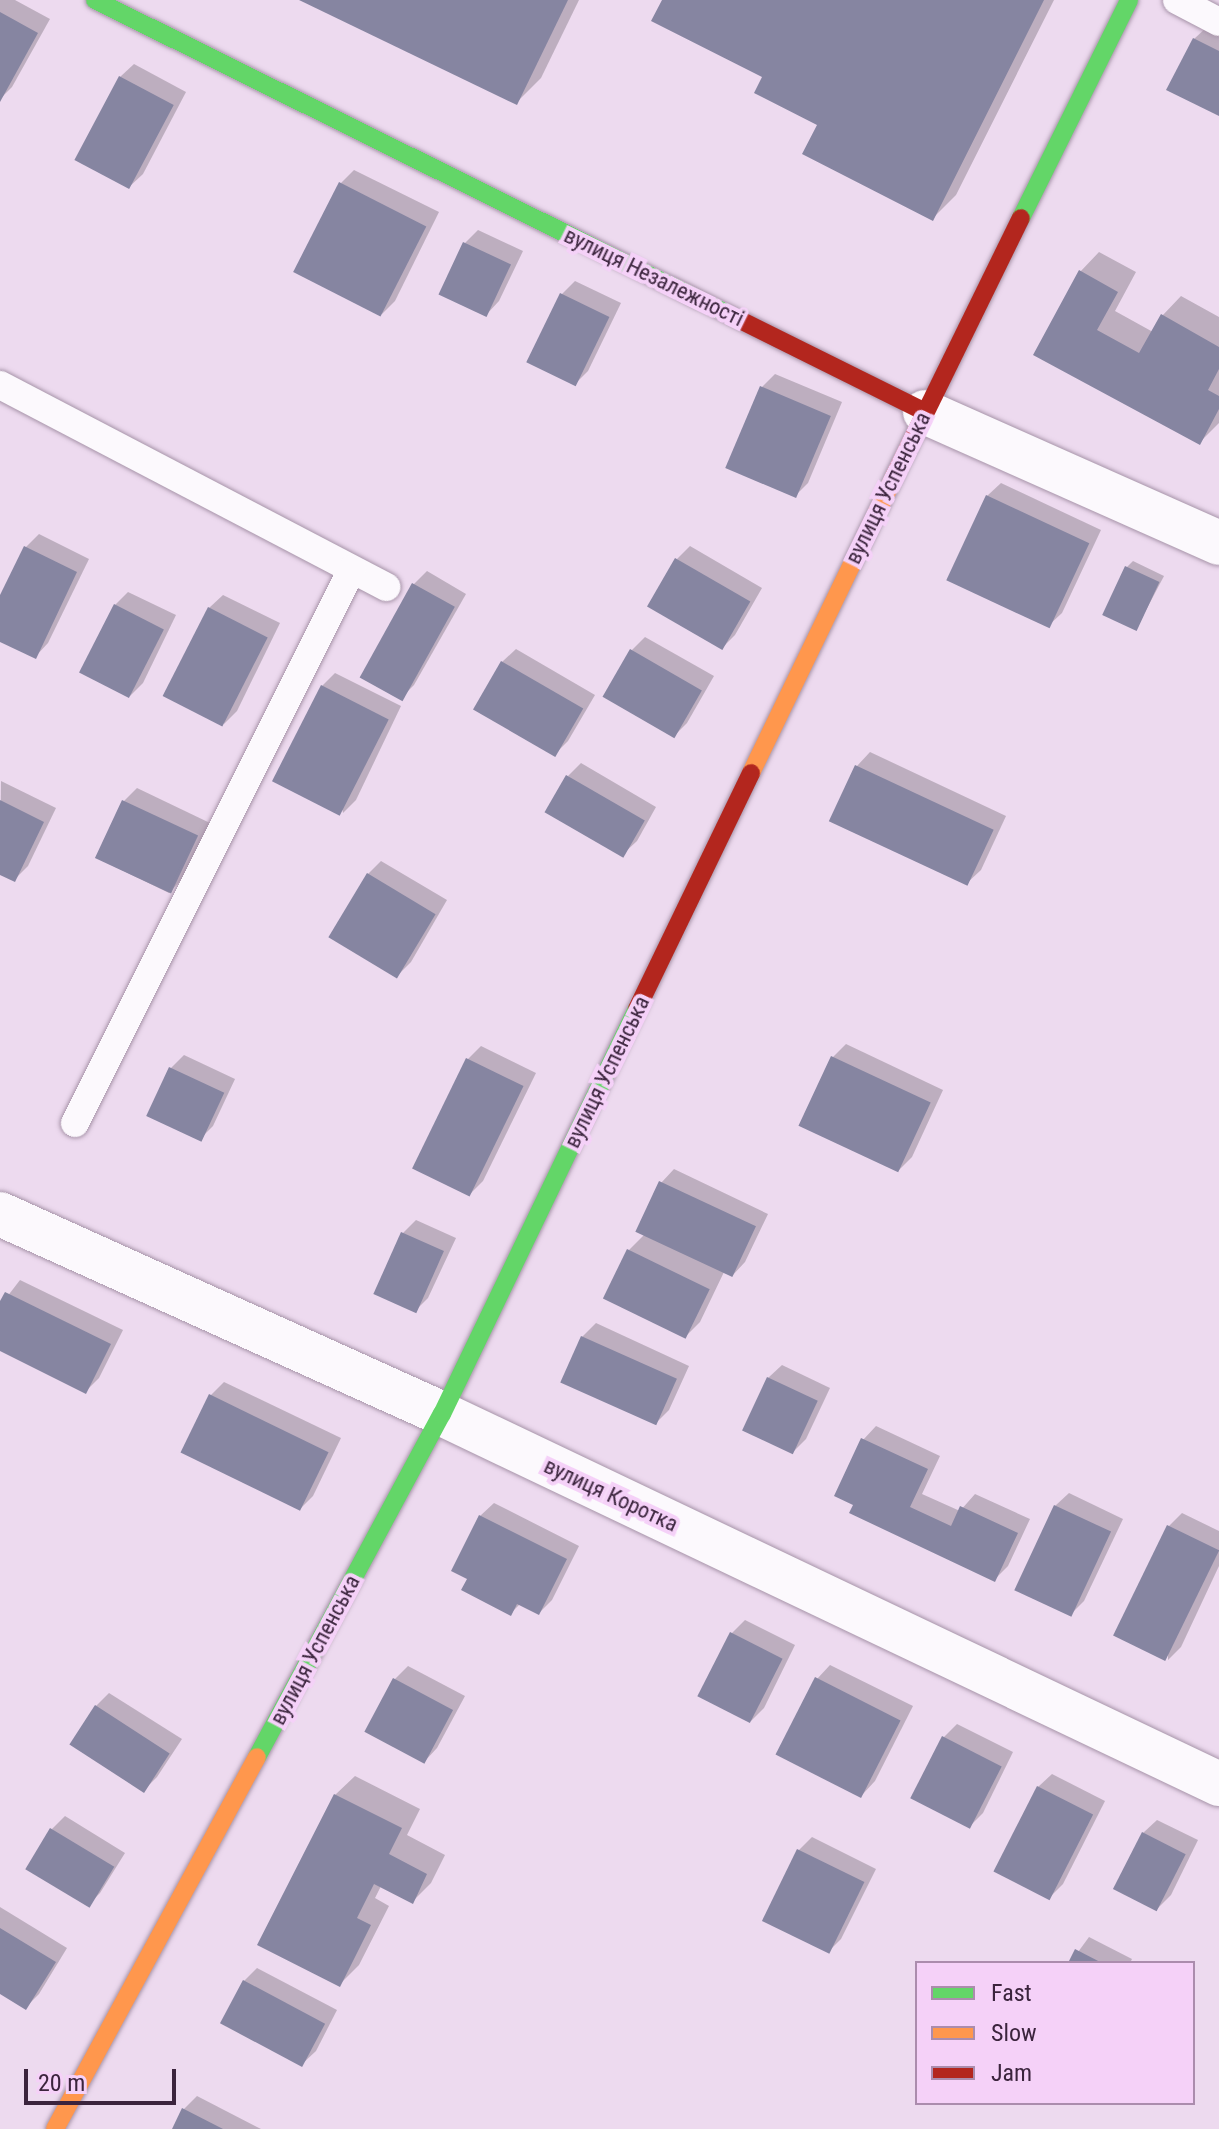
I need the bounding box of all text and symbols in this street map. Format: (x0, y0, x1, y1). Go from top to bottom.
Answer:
street label: вулиця Незалежності (560, 222, 748, 332)
street label: вулиця Успенська (840, 408, 936, 568)
street label: вулиця Успенська (559, 992, 655, 1152)
street label: вулиця Коротка (540, 1452, 682, 1538)
street label: вулиця Успенська (265, 1571, 365, 1729)
legend (915, 1961, 1195, 2105)
text: Fast (991, 1979, 1032, 2007)
text: Slow (991, 2019, 1037, 2047)
scale bar (28, 2053, 180, 2103)
text: Jam (991, 2059, 1032, 2087)
text: 20 m (38, 2069, 85, 2097)

